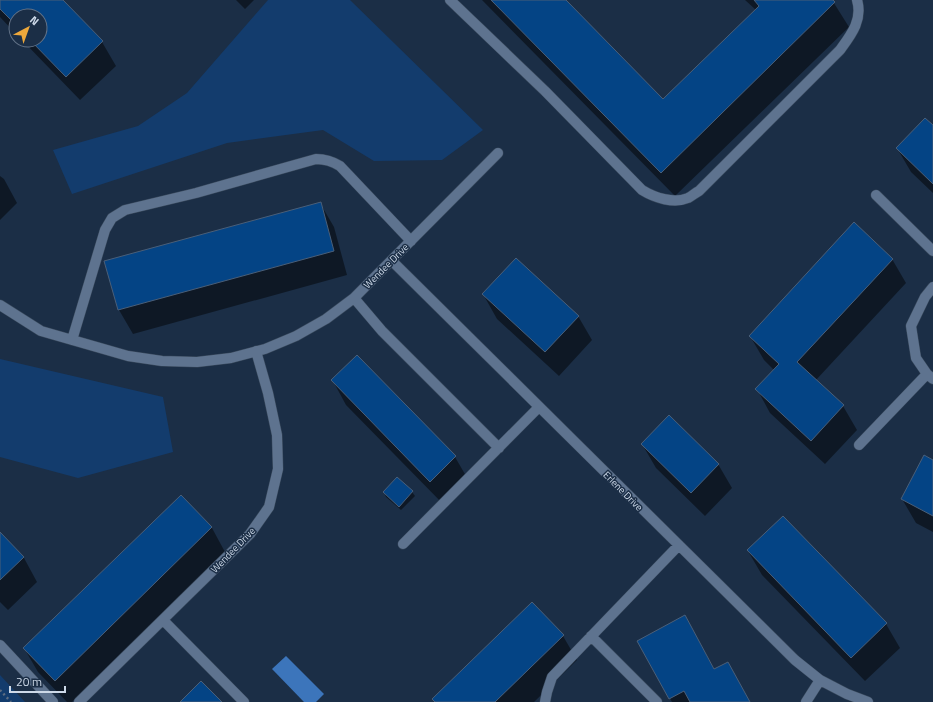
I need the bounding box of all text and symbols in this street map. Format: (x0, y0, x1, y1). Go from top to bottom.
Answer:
north arrow (8, 8, 48, 48)
text: N (26, 12, 43, 29)
street label: Wendee Drive (360, 240, 412, 292)
street label: Erlene Drive (600, 468, 646, 514)
street label: Wendee Drive (207, 524, 259, 576)
scale bar (10, 668, 65, 694)
text: 20 m (16, 672, 42, 691)

